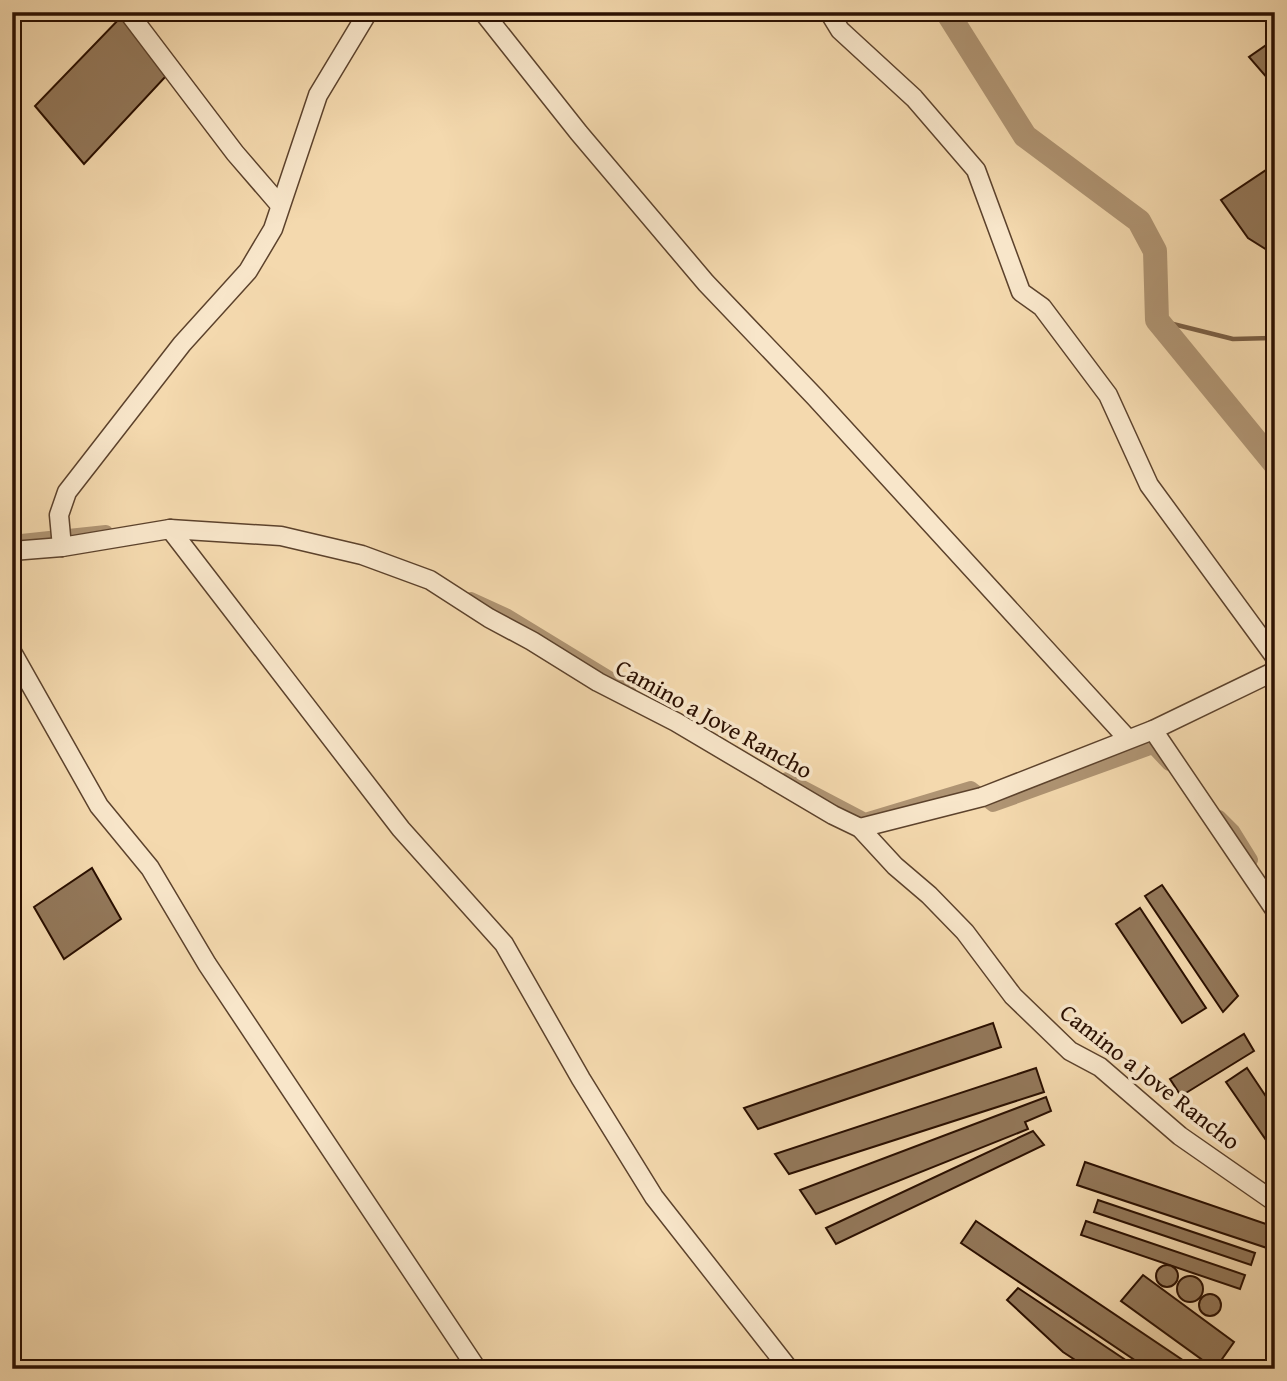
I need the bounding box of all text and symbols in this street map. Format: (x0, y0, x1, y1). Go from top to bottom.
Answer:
street label: Camino a Jove Rancho (609, 650, 819, 787)
street label: Camino a Jove Rancho (1053, 995, 1248, 1158)

